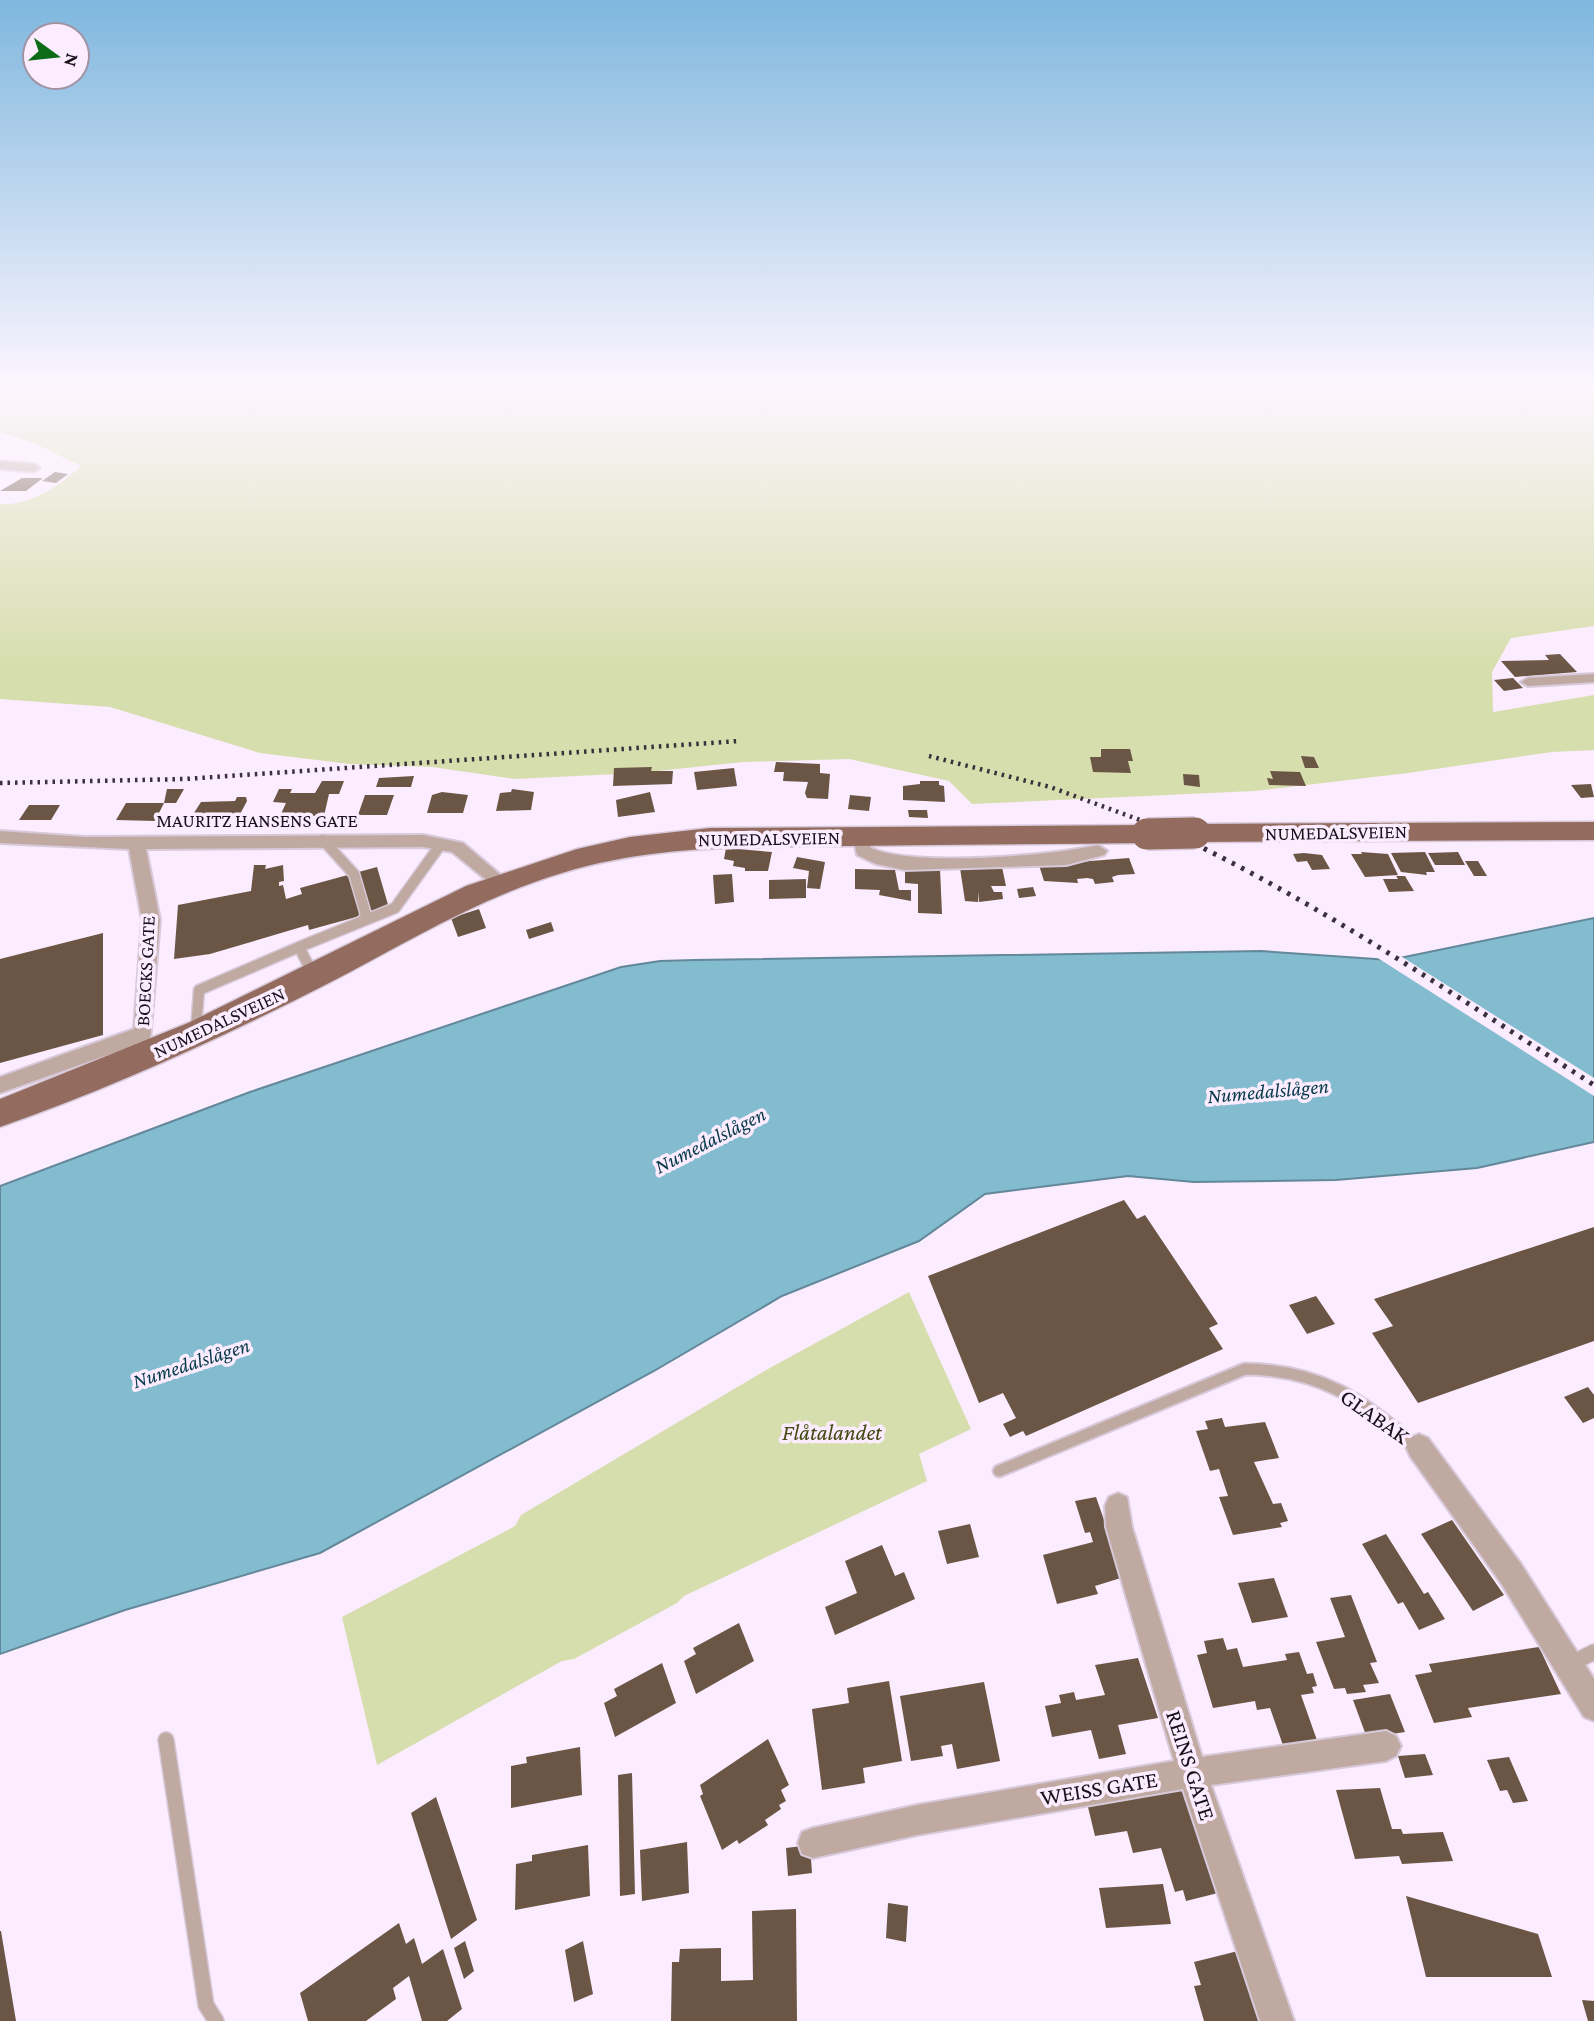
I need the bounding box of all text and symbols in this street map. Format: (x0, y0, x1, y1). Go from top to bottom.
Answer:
north arrow (21, 21, 91, 91)
text: N (60, 51, 84, 69)
street label: MAURITZ HANSENS GATE (156, 810, 358, 831)
street label: NUMEDALSVEIEN (1265, 821, 1407, 844)
street label: NUMEDALSVEIEN (698, 827, 840, 850)
street label: BOECKS GATE (132, 915, 159, 1027)
street label: NUMEDALSVEIEN (150, 983, 288, 1062)
water label: Numedalslågen (1206, 1074, 1330, 1108)
water label: Numedalslågen (650, 1102, 770, 1178)
water label: Numedalslågen (129, 1333, 253, 1393)
street label: GLABAK (1336, 1383, 1415, 1449)
park label: Flåtalandet (782, 1419, 883, 1445)
street label: REINS GATE (1161, 1707, 1221, 1823)
street label: WEISS GATE (1039, 1766, 1159, 1810)

